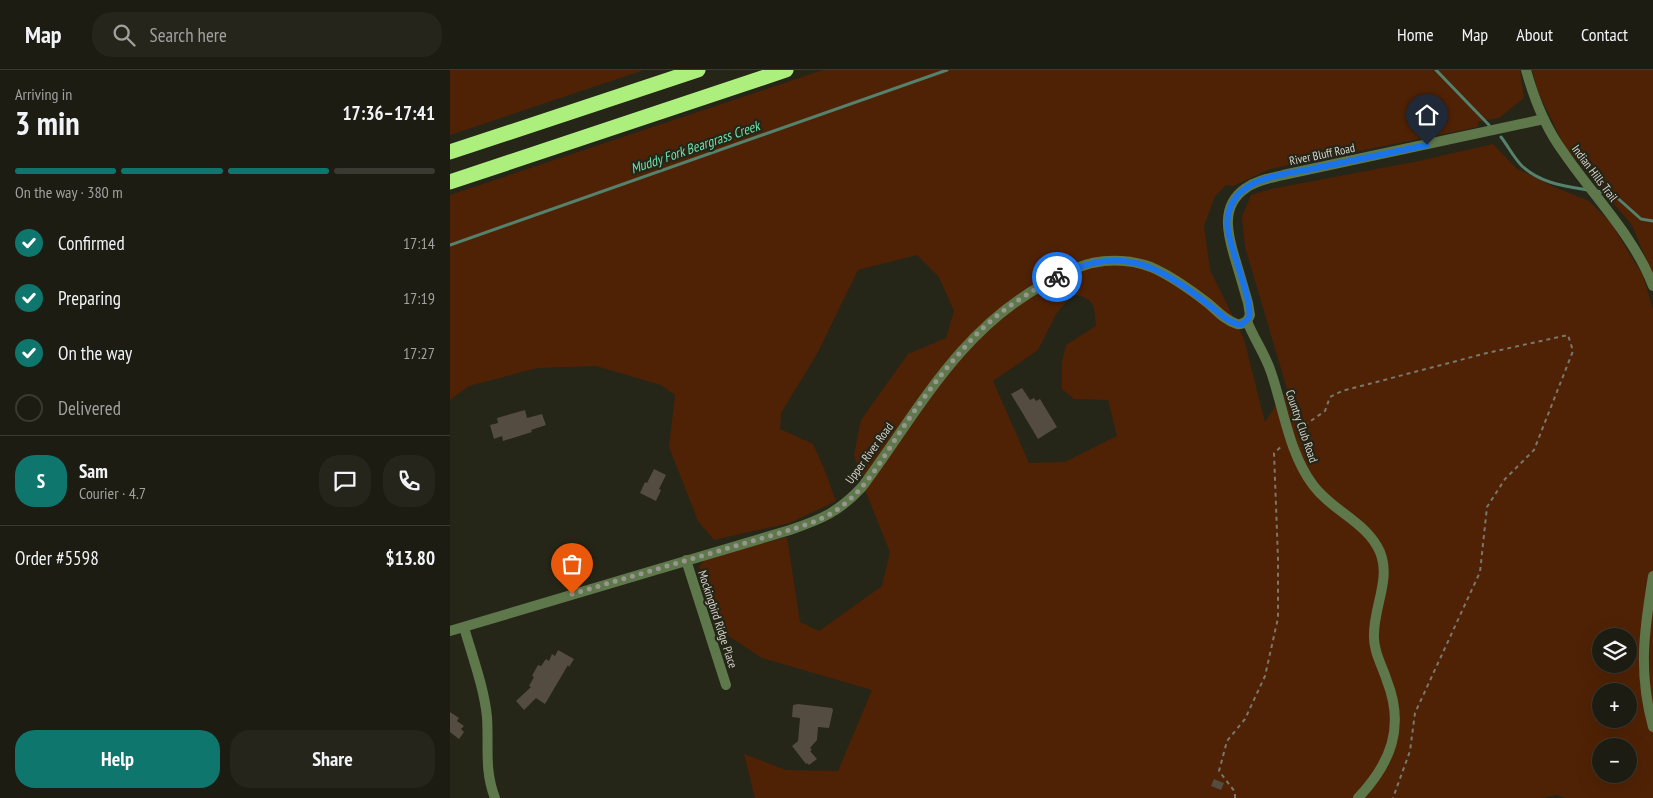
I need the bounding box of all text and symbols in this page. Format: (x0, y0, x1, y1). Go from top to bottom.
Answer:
search box (92, 12, 442, 57)
text: Map (25, 19, 62, 50)
icon: search (110, 21, 138, 49)
text: Search here (150, 23, 227, 47)
text: Home (1397, 23, 1434, 46)
text: Map (1462, 23, 1488, 46)
text: About (1516, 23, 1553, 46)
text: Contact (1581, 23, 1628, 46)
text: Arriving in (15, 84, 72, 104)
pin (1406, 94, 1448, 145)
text: 17:36–17:41 (342, 101, 435, 125)
icon: home (1413, 101, 1441, 129)
text: 3 min (15, 102, 80, 144)
water label: Muddy Fork Beargrass Creek (628, 116, 763, 178)
street label: River Bluff Road (1288, 140, 1356, 168)
street label: Indian Hills Trail (1569, 142, 1621, 205)
text: On the way · 380 m (15, 182, 123, 202)
icon: check (15, 229, 43, 257)
text: Confirmed (58, 231, 125, 255)
text: 17:14 (403, 233, 435, 253)
courier (1032, 252, 1082, 302)
icon: bike (1043, 263, 1071, 291)
icon: check (15, 284, 43, 312)
text: Preparing (58, 286, 121, 310)
text: 17:19 (403, 288, 435, 308)
icon: check (15, 339, 43, 367)
text: On the way (58, 341, 132, 365)
text: 17:27 (403, 343, 435, 363)
street label: Country Club Road (1283, 388, 1321, 464)
text: Delivered (58, 396, 121, 420)
street label: Upper River Road (842, 420, 896, 486)
button: chat (319, 455, 371, 507)
button: phone (383, 455, 435, 507)
text: Sam (79, 459, 108, 483)
text: S (37, 469, 45, 493)
text: Courier · 4.7 (79, 483, 146, 503)
pin (551, 543, 593, 594)
text: Order #5598 (15, 546, 99, 570)
text: $13.80 (386, 546, 435, 570)
icon: bag (558, 550, 586, 578)
street label: Mockingbird Ridge Place (695, 568, 741, 670)
map controls (1592, 628, 1637, 783)
button: layers (1592, 628, 1637, 673)
button: + (1592, 683, 1637, 728)
button: Help (15, 730, 220, 788)
button: Share (230, 730, 435, 788)
button: − (1592, 738, 1637, 783)

